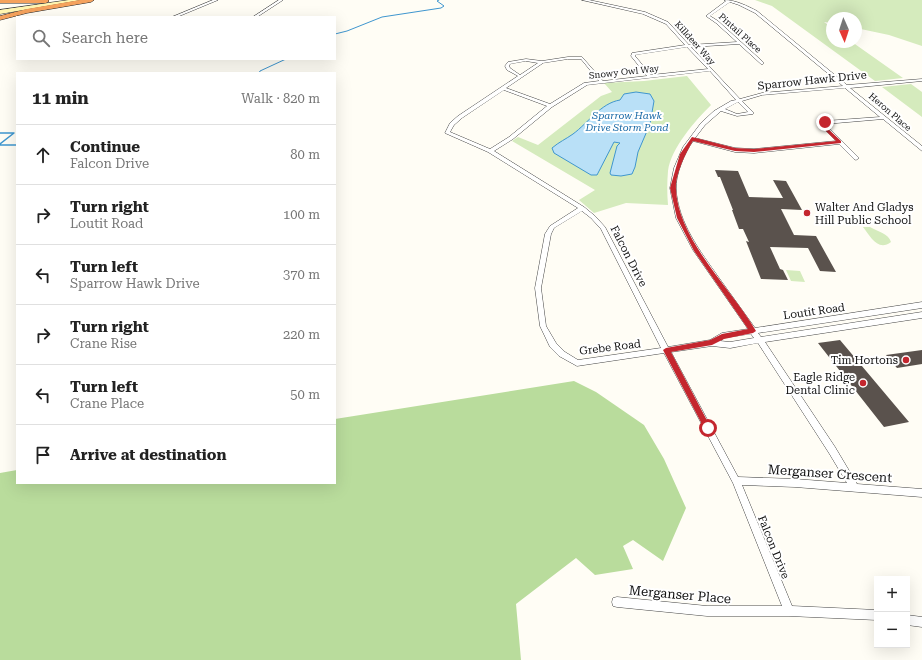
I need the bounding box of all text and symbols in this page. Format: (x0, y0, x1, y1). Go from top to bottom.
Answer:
street label: Pintail Place (717, 11, 763, 55)
north arrow (826, 12, 862, 48)
search box (16, 16, 336, 60)
street label: Killdeer Way (673, 19, 718, 67)
icon: search (30, 27, 52, 49)
text: Search here (62, 29, 148, 47)
street label: Snowy Owl Way (588, 63, 660, 81)
street label: Sparrow Hawk Drive (757, 68, 867, 93)
text: 11 min (32, 88, 89, 108)
text: Walk · 820 m (241, 91, 320, 106)
street label: Heron Place (867, 91, 913, 133)
water label: Sparrow Hawk Drive Storm Pond (584, 110, 669, 133)
route end (816, 113, 834, 131)
text: Continue (70, 138, 140, 156)
icon: ahead (32, 144, 54, 166)
text: 80 m (290, 147, 320, 162)
text: Falcon Drive (70, 156, 149, 171)
text: Turn right (70, 198, 149, 216)
place label: Walter And Gladys Hill Public School (815, 201, 913, 227)
icon: right (32, 204, 54, 226)
text: 100 m (283, 207, 320, 222)
marker: Walter And Gladys Hill Public School (802, 208, 812, 218)
text: Loutit Road (70, 216, 143, 231)
street label: Falcon Drive (608, 223, 650, 289)
text: Turn left (70, 258, 138, 276)
icon: left (32, 264, 54, 286)
text: 370 m (283, 267, 320, 282)
text: Sparrow Hawk Drive (70, 276, 200, 291)
street label: Loutit Road (782, 301, 846, 322)
text: Turn right (70, 318, 149, 336)
icon: right (32, 324, 54, 346)
text: 220 m (283, 327, 320, 342)
text: Crane Rise (70, 336, 137, 351)
street label: Grebe Road (579, 337, 642, 358)
place label: Tim Hortons (831, 354, 898, 367)
marker: Tim Hortons (901, 355, 911, 365)
place label: Eagle Ridge Dental Clinic (786, 371, 855, 397)
text: Turn left (70, 378, 138, 396)
marker: Eagle Ridge Dental Clinic (858, 378, 868, 388)
icon: left (32, 384, 54, 406)
text: 50 m (290, 387, 320, 402)
text: Crane Place (70, 396, 144, 411)
route start (699, 419, 717, 437)
icon: arrive (32, 444, 54, 466)
text: Arrive at destination (70, 446, 226, 464)
street label: Merganser Crescent (767, 462, 893, 485)
street label: Falcon Drive (755, 514, 792, 581)
map controls (874, 576, 910, 648)
button: + (874, 576, 910, 612)
street label: Merganser Place (628, 583, 732, 606)
button: − (874, 612, 910, 648)

